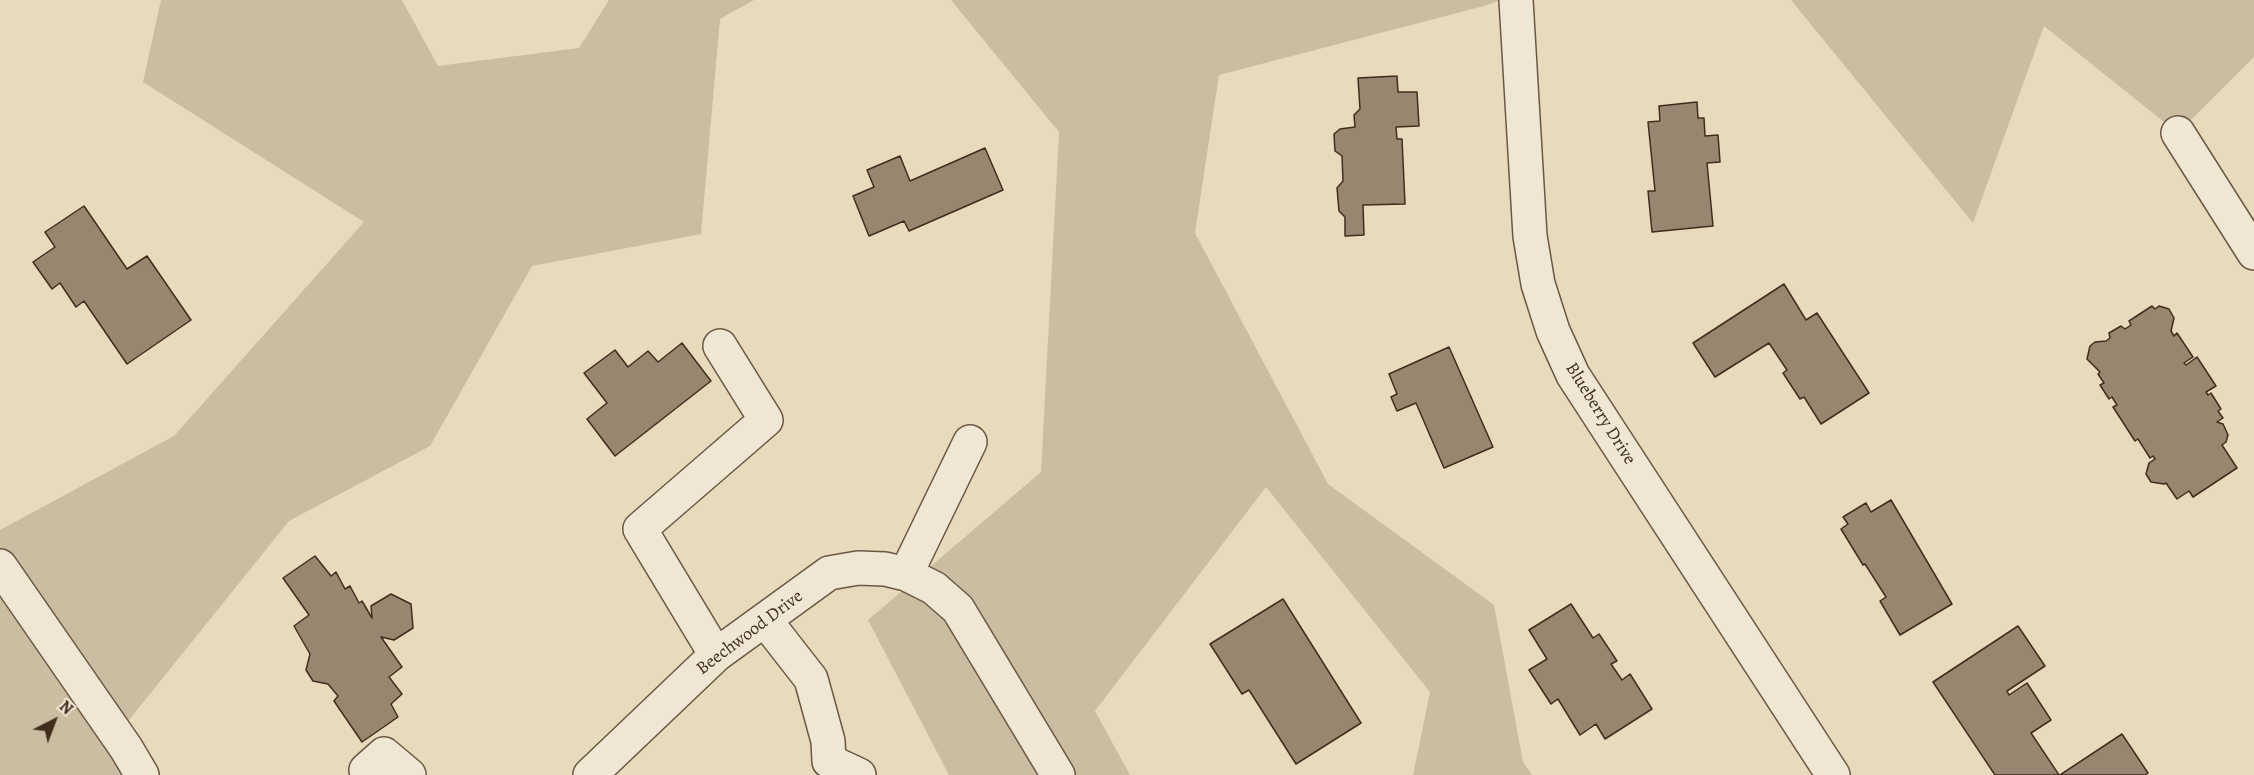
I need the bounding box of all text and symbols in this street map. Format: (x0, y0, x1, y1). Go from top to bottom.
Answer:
street label: Blueberry Drive (1560, 359, 1640, 469)
street label: Beechwood Drive (693, 586, 807, 680)
north arrow (24, 691, 84, 751)
text: N (54, 696, 78, 720)

